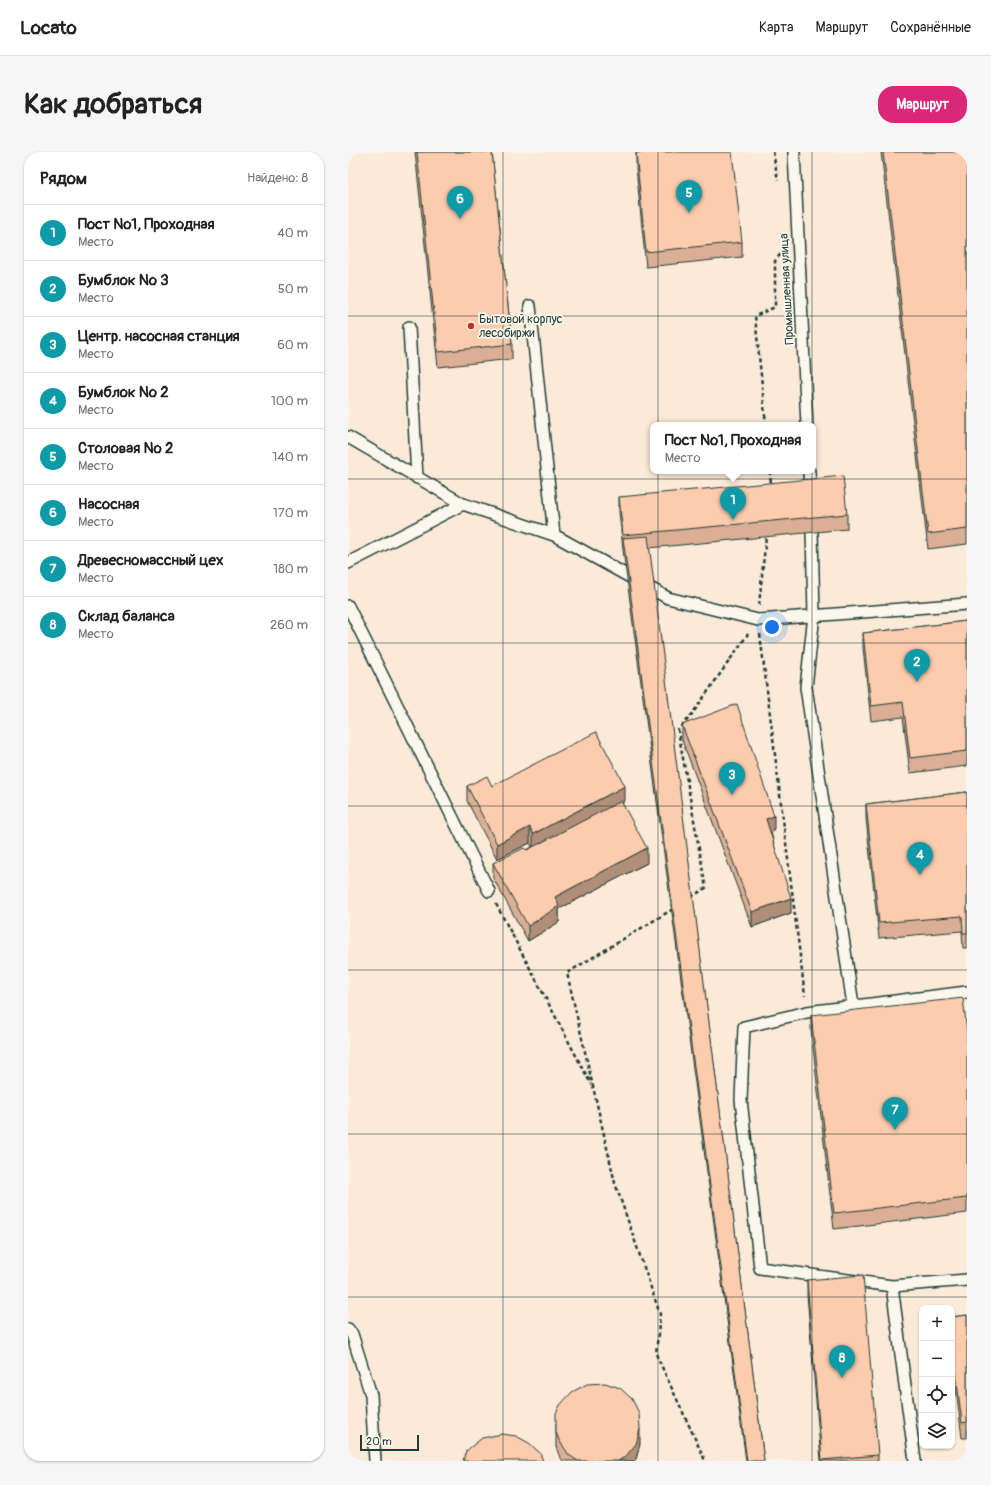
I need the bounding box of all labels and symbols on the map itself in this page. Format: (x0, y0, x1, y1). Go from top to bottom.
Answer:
pin: 5 (676, 180, 702, 213)
pin: 6 (447, 186, 473, 219)
street label: Промышленная улица (777, 233, 797, 345)
place label: Бытовой корпус лесобиржи (479, 312, 563, 341)
marker: Бытовой корпус лесобиржи (466, 321, 476, 331)
pin: 1 (720, 487, 746, 520)
your location (762, 617, 782, 637)
pin: 2 (904, 649, 930, 682)
pin: 3 (719, 762, 745, 795)
pin: 4 (907, 842, 933, 875)
pin: 7 (882, 1097, 908, 1130)
pin: 8 (829, 1345, 855, 1378)
scale bar (360, 1433, 419, 1452)

